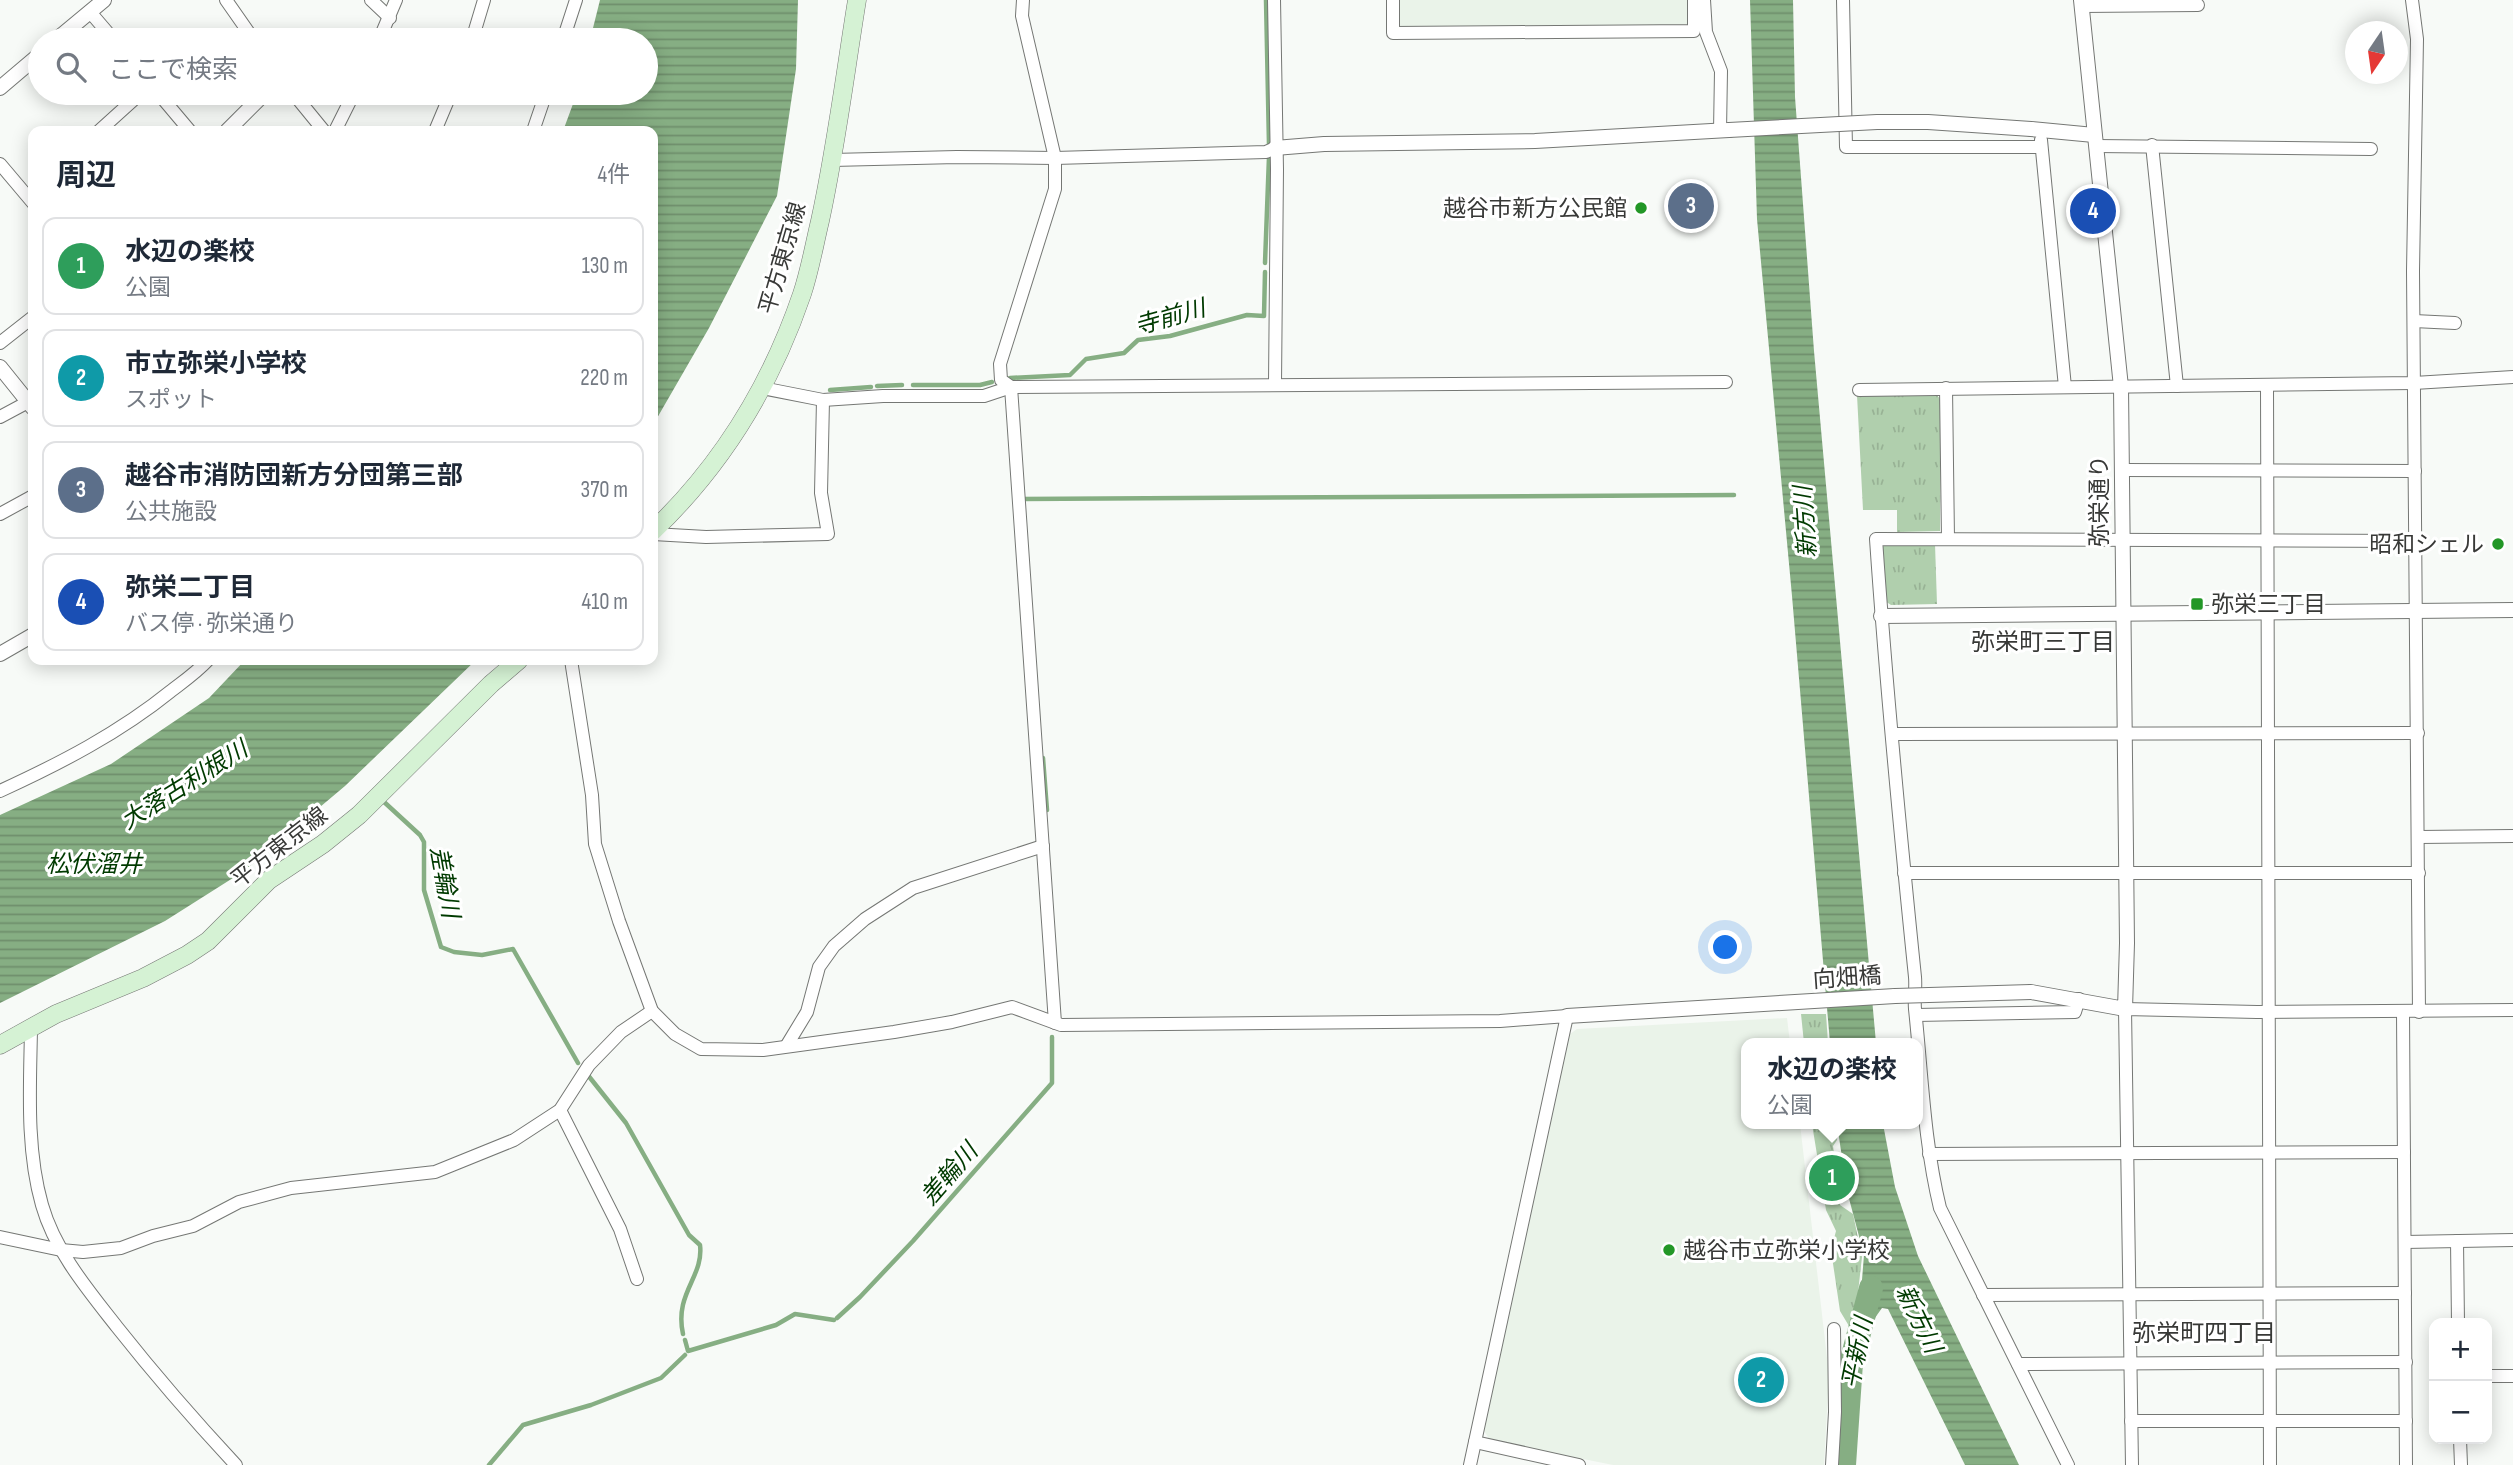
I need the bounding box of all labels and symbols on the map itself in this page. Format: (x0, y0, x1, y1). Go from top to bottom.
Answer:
north arrow (2345, 21, 2408, 84)
pin: 3 (1668, 180, 1714, 232)
pin: 4 (2070, 185, 2116, 237)
place label: 越谷市新方公民館 (1443, 195, 1627, 223)
street label: 平方東京線 (754, 199, 812, 317)
marker: 越谷市新方公民館 (1633, 200, 1649, 216)
water label: 寺前川 (1132, 293, 1212, 341)
street label: 弥栄通り (2086, 455, 2114, 547)
water label: 新方川 (1788, 482, 1822, 559)
place label: 昭和シェル (2369, 531, 2484, 559)
marker: 昭和シェル (2490, 536, 2506, 552)
place label: 弥栄三丁目 (2211, 591, 2326, 619)
marker: 弥栄三丁目 (2189, 596, 2205, 612)
district label: 弥栄町三丁目 (1971, 628, 2115, 657)
water label: 大落古利根川 (116, 733, 256, 836)
street label: 平方東京線 (226, 801, 334, 894)
water label: 差輪川 (424, 844, 466, 923)
water label: 松伏溜井 (46, 850, 144, 879)
your location (1708, 930, 1742, 964)
street label: 向畑橋 (1812, 962, 1882, 994)
water label: 差輪川 (915, 1135, 986, 1211)
pin: 1 (1809, 1152, 1855, 1204)
place label: 越谷市立弥栄小学校 (1683, 1237, 1890, 1265)
marker: 越谷市立弥栄小学校 (1661, 1242, 1677, 1258)
water label: 新方川 (1890, 1281, 1949, 1361)
water label: 平新川 (1836, 1312, 1879, 1391)
district label: 弥栄町四丁目 (2132, 1319, 2276, 1348)
pin: 2 (1738, 1354, 1784, 1406)

